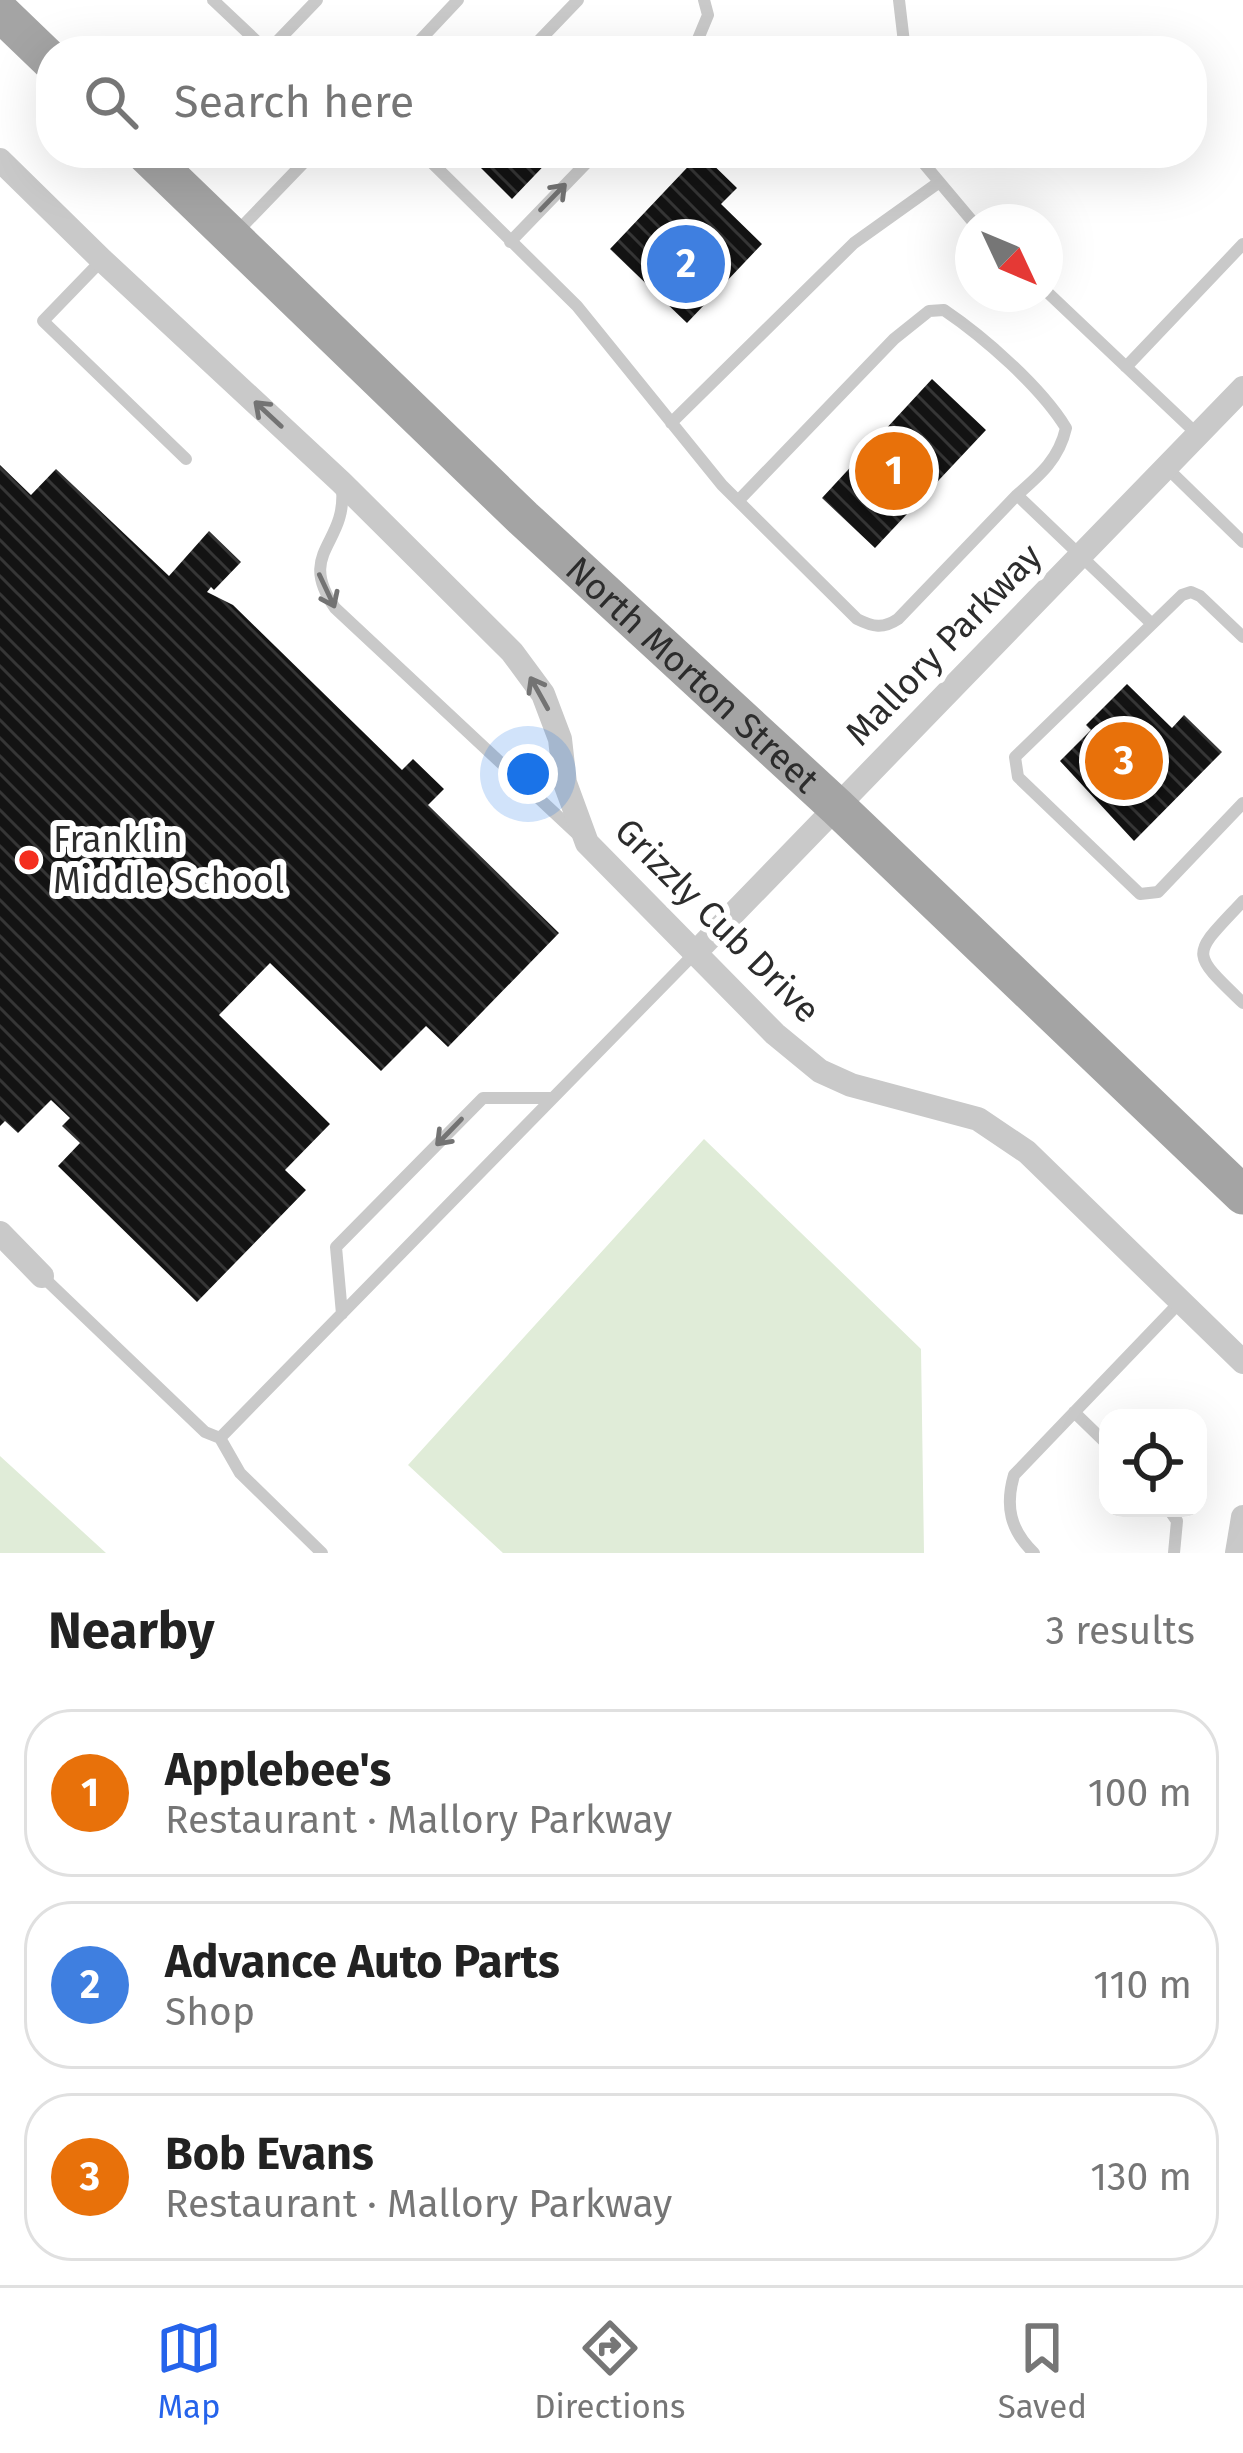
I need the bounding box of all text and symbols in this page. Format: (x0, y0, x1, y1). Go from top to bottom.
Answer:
search box (36, 36, 1207, 168)
icon: search (78, 69, 144, 135)
text: Search here (174, 75, 414, 129)
one-way arrow (539, 183, 567, 212)
north arrow (955, 204, 1063, 312)
pin: 2 (647, 219, 725, 309)
one-way arrow (253, 401, 283, 429)
pin: 1 (855, 426, 933, 516)
street label: Mallory Parkway (836, 535, 1051, 755)
street label: North Morton Street (556, 548, 828, 802)
one-way arrow (317, 572, 339, 608)
one-way arrow (527, 676, 550, 711)
pin: 3 (1085, 716, 1163, 806)
your location (498, 744, 558, 804)
street label: Grizzly Cub Drive (606, 809, 829, 1032)
place label: Franklin Middle School (53, 818, 284, 903)
marker: Franklin Middle School (16, 847, 42, 873)
one-way arrow (436, 1117, 464, 1146)
map controls (1099, 1409, 1207, 1517)
button: locate (1099, 1409, 1207, 1517)
text: Nearby (48, 1600, 214, 1662)
text: 3 results (1045, 1608, 1195, 1654)
text: Applebee's (165, 1743, 391, 1797)
text: 1 (81, 1770, 99, 1816)
text: 100 m (1088, 1770, 1192, 1816)
text: Restaurant · Mallory Parkway (165, 1797, 672, 1843)
text: Advance Auto Parts (165, 1935, 560, 1989)
text: 2 (80, 1962, 100, 2008)
text: 110 m (1093, 1962, 1192, 2008)
text: Shop (165, 1989, 255, 2035)
text: Bob Evans (165, 2127, 374, 2181)
text: 3 (80, 2154, 100, 2200)
text: 130 m (1090, 2154, 1192, 2200)
text: Restaurant · Mallory Parkway (165, 2181, 672, 2227)
tab: Map (156, 2315, 222, 2427)
tab: Directions (534, 2315, 686, 2427)
tab: Saved (998, 2315, 1087, 2427)

